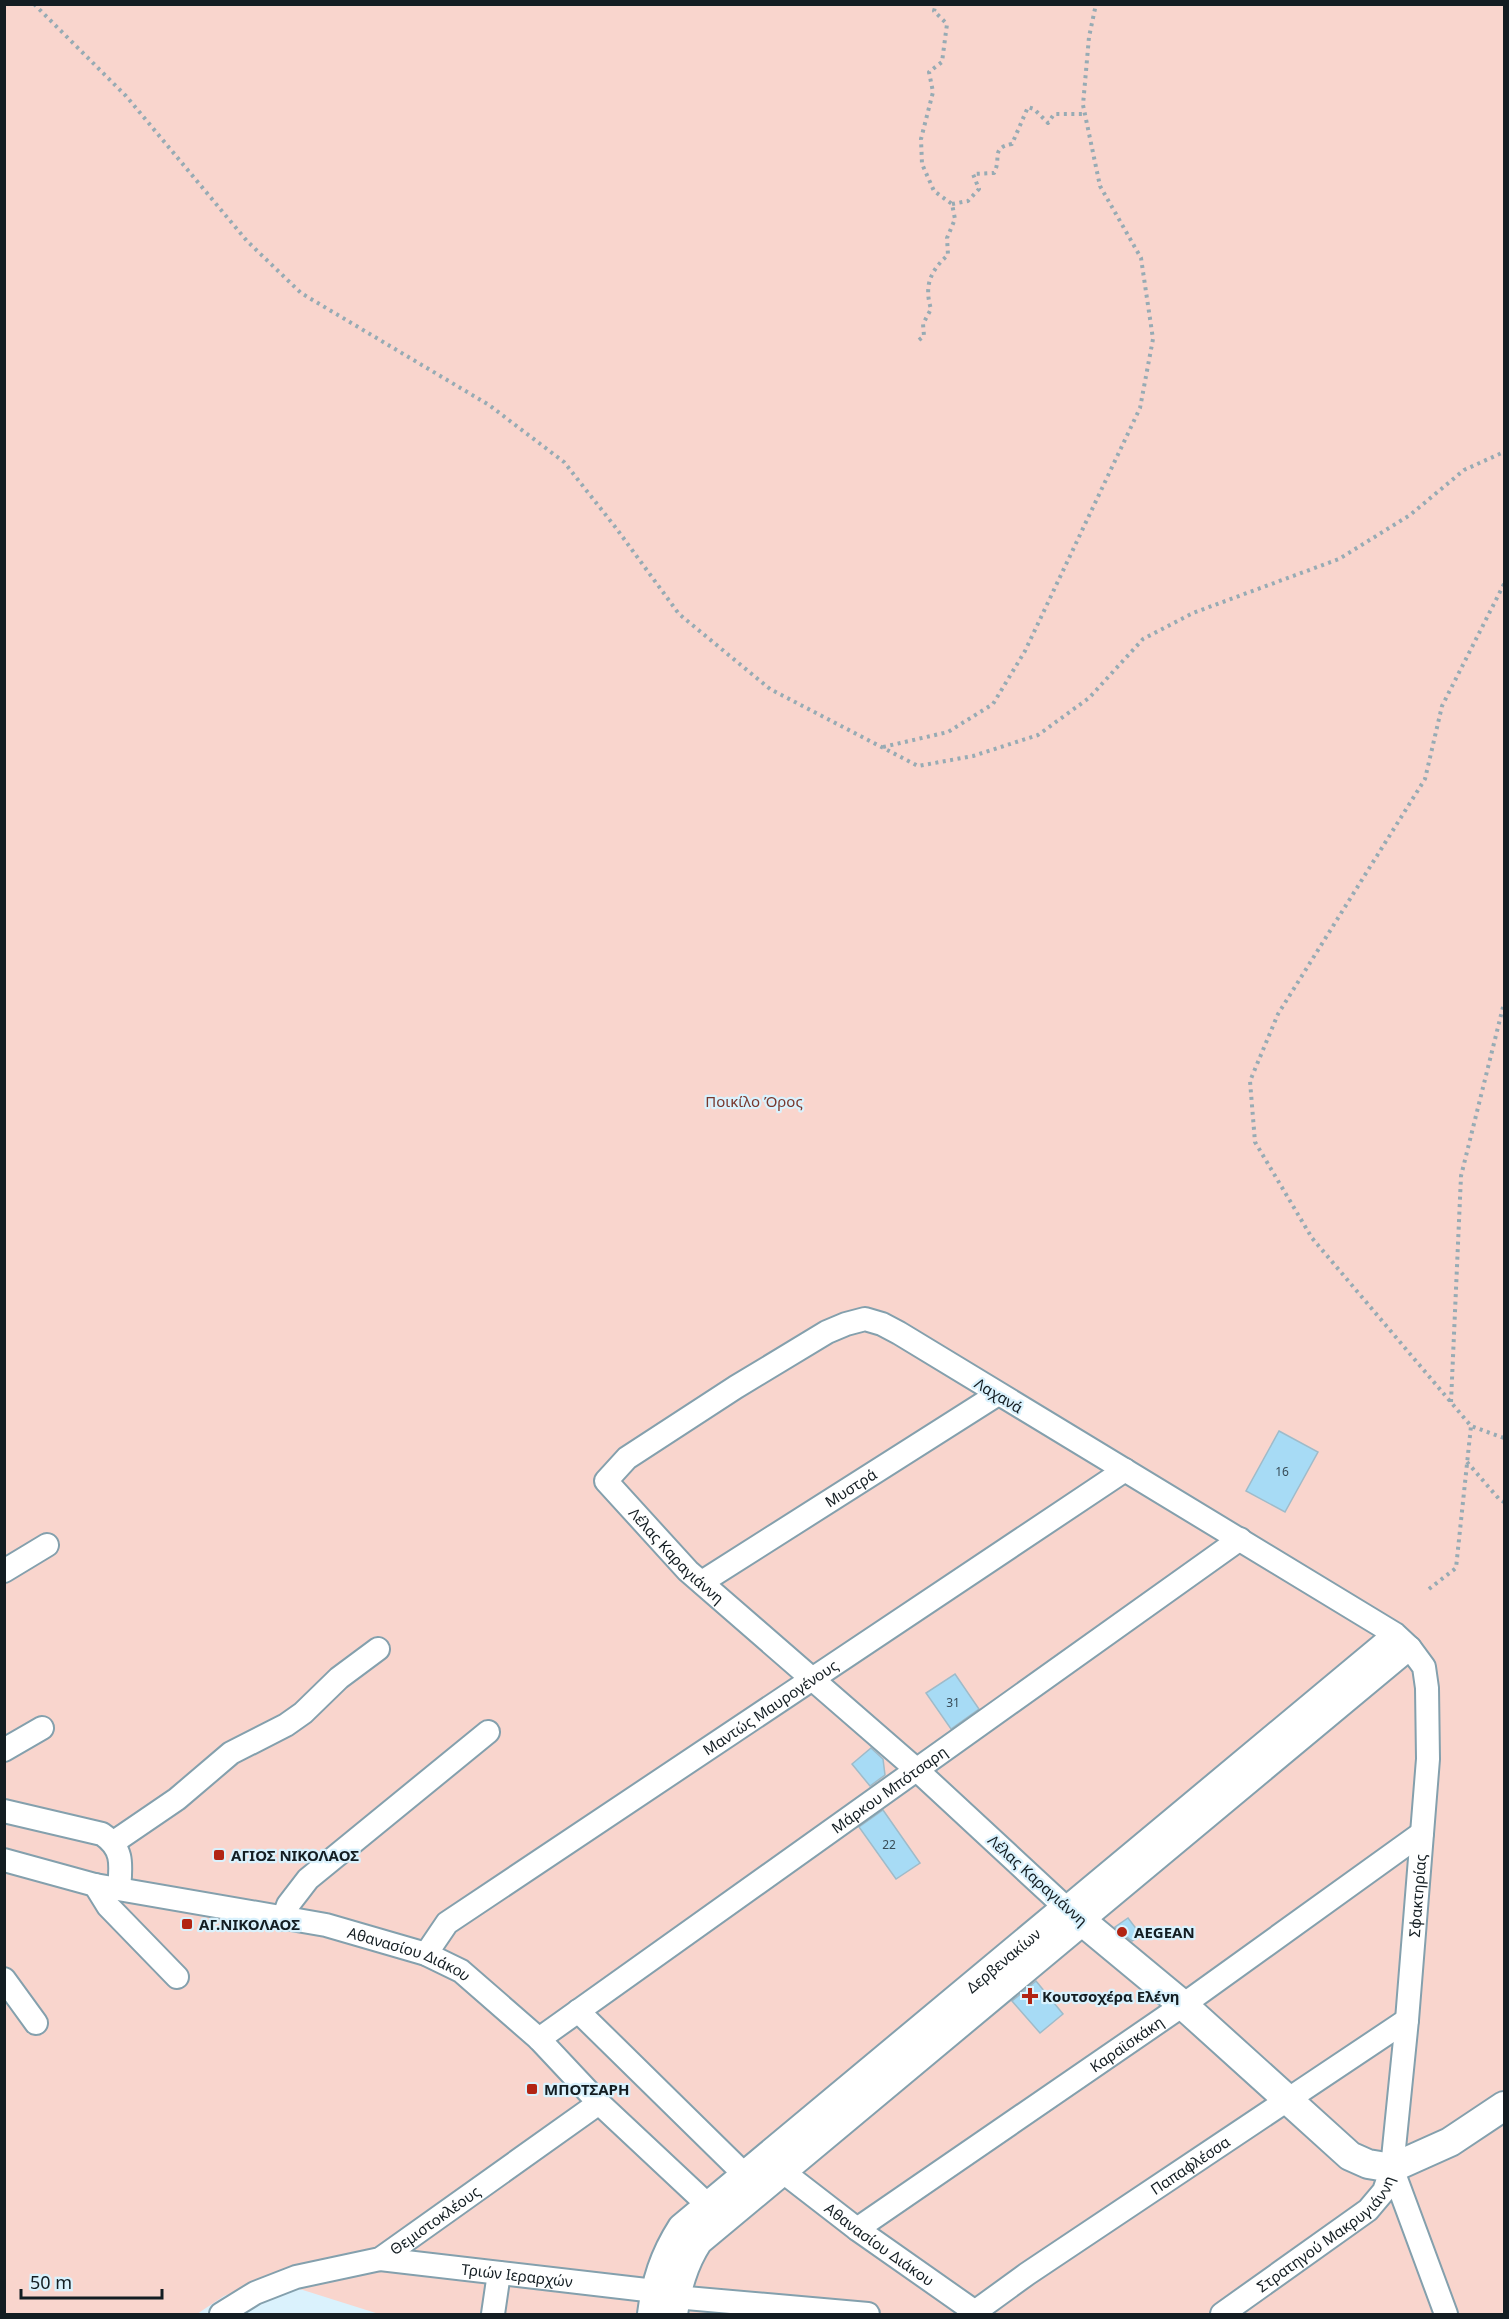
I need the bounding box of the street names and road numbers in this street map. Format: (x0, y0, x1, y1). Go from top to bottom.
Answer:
street label: Λαχανά (971, 1373, 1027, 1418)
street label: Μυστρά (821, 1463, 881, 1512)
street label: Λέλας Καραγιάννη (625, 1503, 728, 1608)
street label: Μαντώς Μαυρογένους (699, 1655, 841, 1759)
street label: Μάρκου Μπότσαρη (827, 1741, 951, 1837)
street label: Λέλας Καραγιάννη (984, 1830, 1092, 1930)
street label: Σφακτηρίας (1404, 1853, 1430, 1938)
street label: Αθανασίου Διάκου (345, 1922, 475, 1985)
street label: Δερβενακίων (962, 1923, 1045, 1997)
street label: Καραϊσκάκη (1086, 2011, 1167, 2076)
street label: Παπαφλέσσα (1146, 2131, 1234, 2199)
street label: Στρατηγού Μακρυγιάννη (1252, 2173, 1399, 2296)
street label: Θεμιστοκλέους (386, 2181, 484, 2259)
street label: Αθανασίου Διάκου (821, 2198, 938, 2290)
street label: Τριών Ιεραρχών (460, 2259, 574, 2291)

